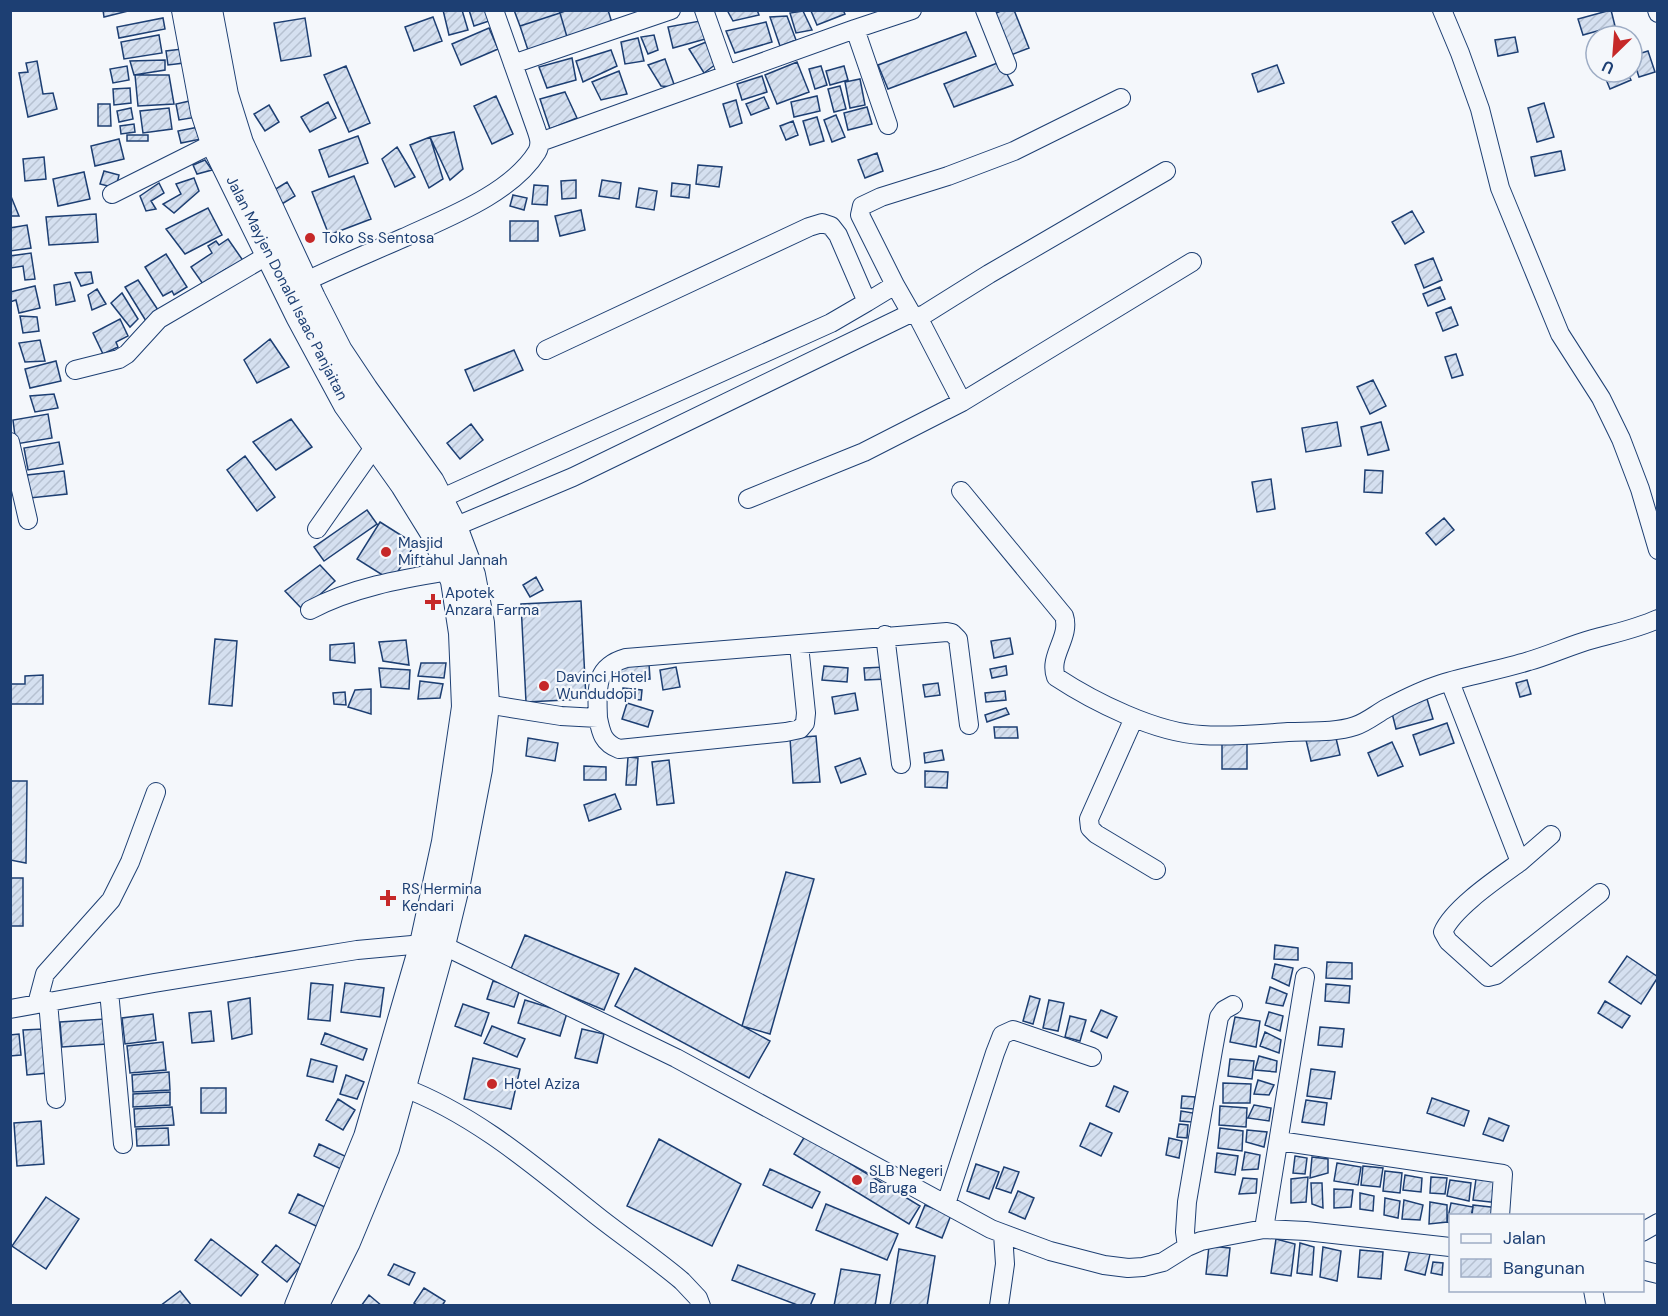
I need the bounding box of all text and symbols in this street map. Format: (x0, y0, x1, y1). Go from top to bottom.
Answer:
north arrow (1584, 24, 1644, 84)
text: U (1598, 55, 1617, 79)
street label: Jalan Mayjen Donald Isaac Panjaitan (222, 172, 352, 404)
place label: Toko Ss Sentosa (322, 228, 434, 248)
marker: Toko Ss Sentosa (303, 231, 317, 245)
place label: Masjid Miftahul Jannah (398, 533, 508, 570)
marker: Masjid Miftahul Jannah (379, 545, 393, 559)
place label: Apotek Anzara Farma (445, 583, 539, 620)
marker: Apotek Anzara Farma (426, 595, 440, 609)
place label: Davinci Hotel Wundudopi (556, 667, 647, 704)
marker: Davinci Hotel Wundudopi (537, 679, 551, 693)
place label: RS Hermina Kendari (402, 879, 482, 916)
marker: RS Hermina Kendari (379, 889, 397, 907)
place label: Hotel Aziza (504, 1074, 580, 1094)
marker: Hotel Aziza (485, 1077, 499, 1091)
place label: SLB Negeri Baruga (869, 1161, 943, 1198)
marker: SLB Negeri Baruga (850, 1173, 864, 1187)
legend (1449, 1214, 1644, 1292)
text: Jalan (1503, 1226, 1546, 1250)
text: Bangunan (1503, 1256, 1585, 1280)

